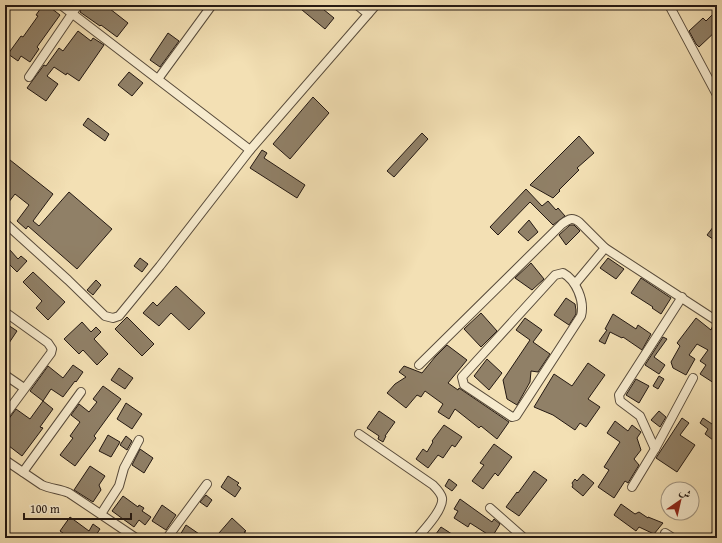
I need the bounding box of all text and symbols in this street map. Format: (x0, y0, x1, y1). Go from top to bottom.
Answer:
north arrow (660, 481, 700, 521)
text: ش (677, 483, 695, 502)
scale bar (24, 495, 131, 521)
text: 100 m (30, 500, 60, 517)

